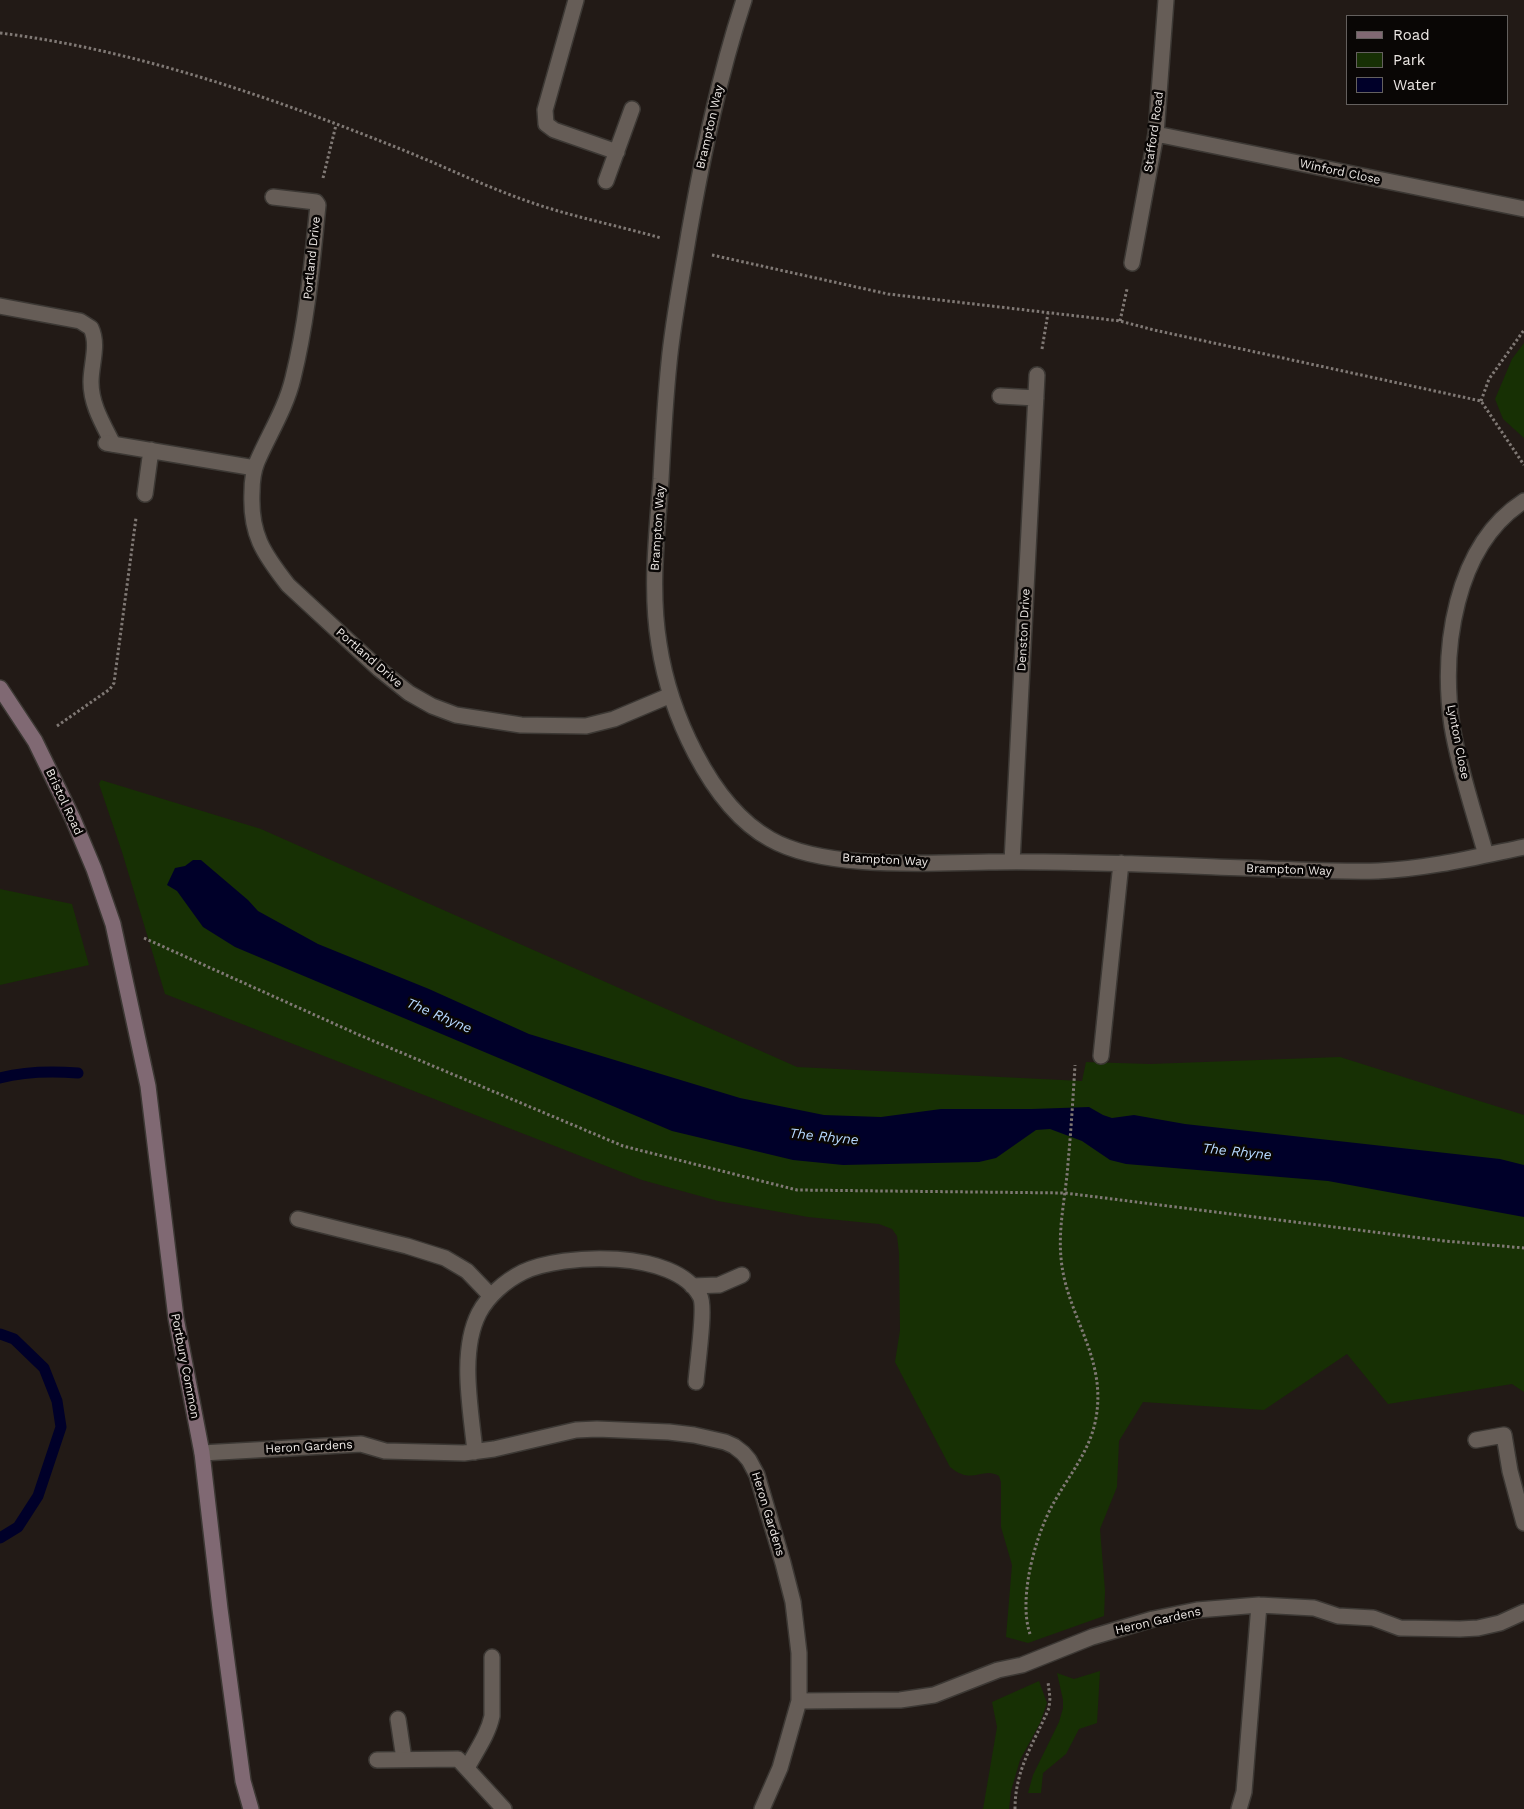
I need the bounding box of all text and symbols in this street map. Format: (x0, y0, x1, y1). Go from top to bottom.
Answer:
legend (1346, 15, 1509, 105)
text: Road (1393, 26, 1430, 44)
text: Park (1393, 51, 1425, 69)
text: Water (1393, 76, 1436, 94)
street label: Brampton Way (693, 84, 727, 170)
street label: Stafford Road (1141, 91, 1167, 173)
street label: Winford Close (1298, 156, 1382, 188)
street label: Portland Drive (300, 216, 324, 300)
street label: Brampton Way (648, 485, 668, 571)
street label: Denston Drive (1015, 588, 1033, 672)
street label: Portland Drive (333, 625, 405, 691)
street label: Lynton Close (1444, 703, 1472, 781)
street label: Bristol Road (42, 767, 86, 837)
street label: Brampton Way (842, 851, 928, 869)
street label: Brampton Way (1246, 861, 1332, 879)
water label: The Rhyne (404, 995, 474, 1037)
water label: The Rhyne (789, 1125, 859, 1149)
water label: The Rhyne (1202, 1140, 1272, 1164)
street label: Portbury Common (168, 1312, 202, 1420)
street label: Heron Gardens (265, 1438, 353, 1456)
street label: Heron Gardens (748, 1470, 788, 1558)
street label: Heron Gardens (1114, 1604, 1202, 1638)

